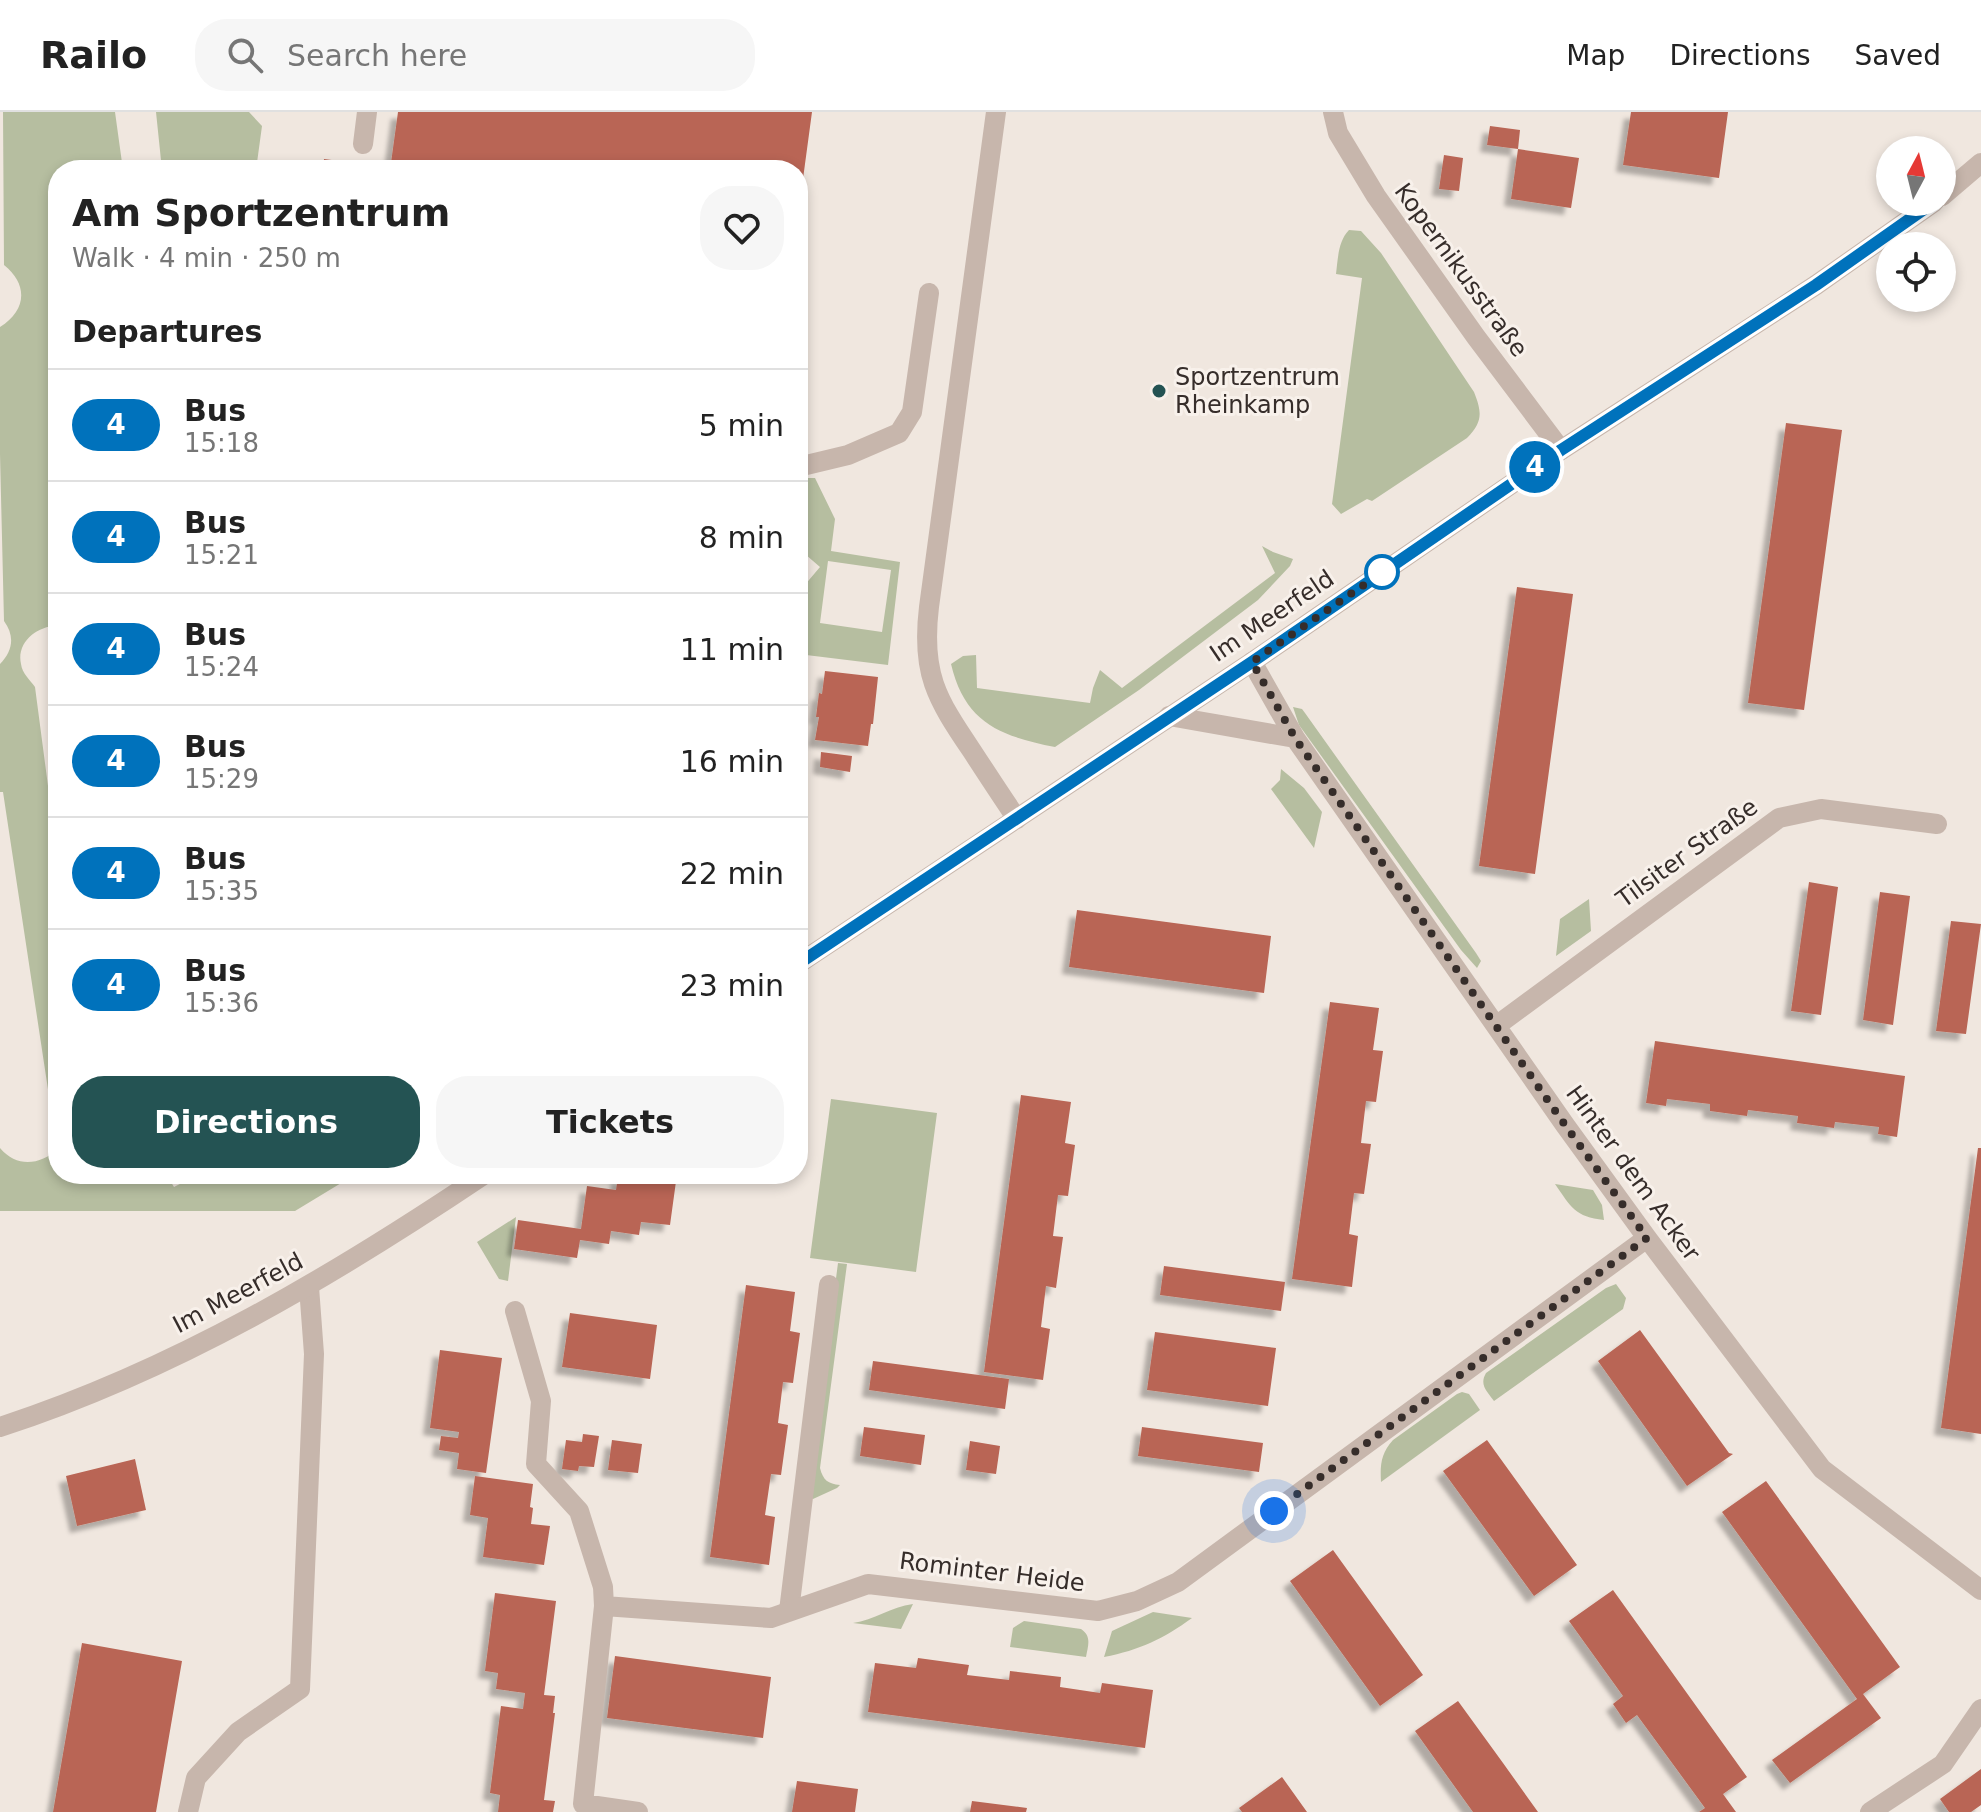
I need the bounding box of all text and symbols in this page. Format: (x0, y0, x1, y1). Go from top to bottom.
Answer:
search box (195, 19, 755, 91)
text: Railo (40, 33, 147, 77)
icon: search (223, 33, 267, 77)
text: Search here (287, 38, 467, 73)
text: Map (1566, 39, 1625, 72)
text: Directions (1669, 39, 1810, 72)
text: Saved (1854, 39, 1941, 72)
north arrow (1876, 136, 1956, 216)
map controls (1876, 136, 1956, 312)
street label: Kopernikusstraße (1389, 178, 1533, 362)
button: heart (700, 186, 784, 270)
text: Am Sportzentrum (72, 191, 450, 235)
button: locate (1876, 232, 1956, 312)
text: Walk · 4 min · 250 m (72, 243, 341, 273)
text: Departures (72, 314, 262, 349)
place label: Sportzentrum Rheinkamp (1175, 363, 1340, 419)
marker: Sportzentrum Rheinkamp (1150, 382, 1168, 400)
text: Bus (184, 393, 246, 428)
text: 4 (106, 408, 126, 441)
text: 5 min (699, 408, 784, 443)
text: 15:18 (184, 428, 259, 458)
line badge: 4 (1509, 441, 1561, 493)
text: 4 (1525, 450, 1545, 483)
text: Bus (184, 505, 246, 540)
text: 4 (106, 520, 126, 553)
text: 8 min (699, 520, 784, 555)
text: 15:21 (184, 540, 259, 570)
unlabelled marker (1365, 555, 1399, 589)
street label: Im Meerfeld (1205, 564, 1339, 668)
text: Bus (184, 617, 246, 652)
text: 4 (106, 632, 126, 665)
text: 11 min (680, 632, 784, 667)
text: 15:24 (184, 652, 259, 682)
text: Bus (184, 729, 246, 764)
text: 4 (106, 744, 126, 777)
text: 16 min (680, 744, 784, 779)
text: 15:29 (184, 764, 259, 794)
street label: Tilsiter Straße (1610, 793, 1763, 914)
text: Bus (184, 841, 246, 876)
text: 4 (106, 856, 126, 889)
text: 22 min (680, 856, 784, 891)
text: 15:35 (184, 876, 259, 906)
text: Bus (184, 953, 246, 988)
text: 4 (106, 968, 126, 1001)
text: 23 min (680, 968, 784, 1003)
text: 15:36 (184, 988, 259, 1018)
button: Directions (72, 1076, 420, 1168)
button: Tickets (436, 1076, 784, 1168)
street label: Hinter dem Acker (1560, 1080, 1706, 1266)
street label: Im Meerfeld (168, 1247, 308, 1339)
your location (1254, 1491, 1294, 1531)
street label: Rominter Heide (898, 1547, 1086, 1597)

